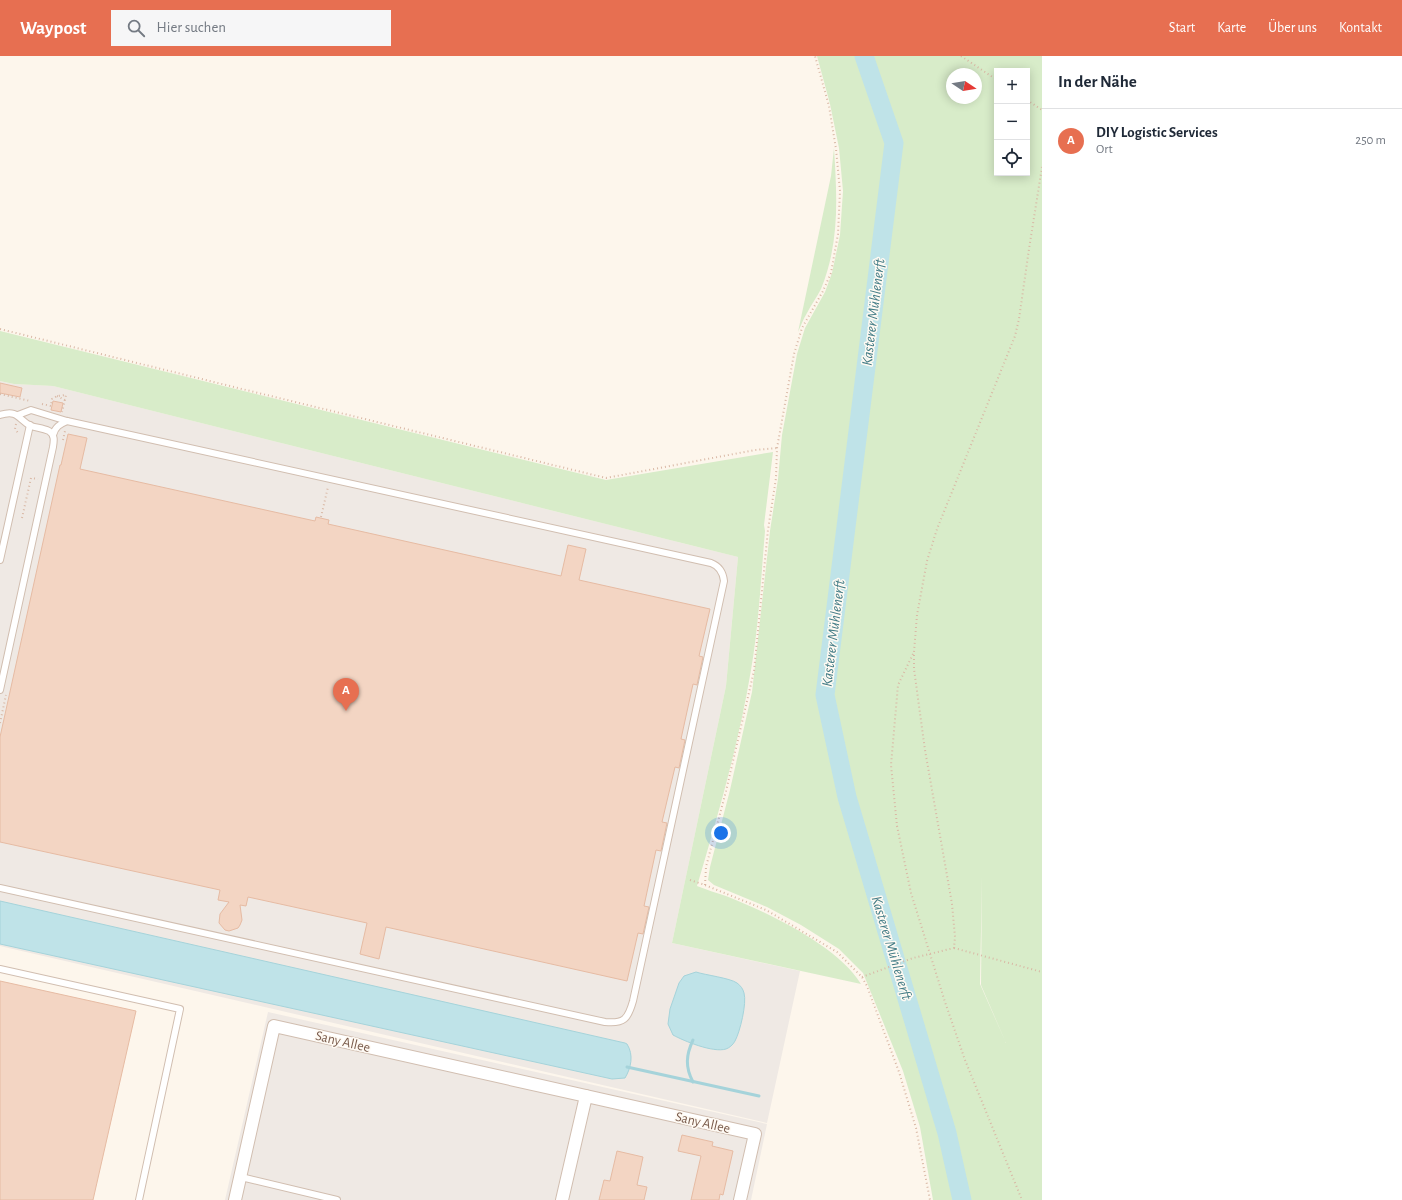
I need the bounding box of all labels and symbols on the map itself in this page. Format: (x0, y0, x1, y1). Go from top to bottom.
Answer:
north arrow (946, 68, 982, 104)
water label: Kasterer Mühlenerft (859, 258, 888, 367)
water label: Kasterer Mühlenerft (819, 579, 848, 688)
pin: A (333, 678, 359, 711)
your location (711, 823, 731, 843)
water label: Kasterer Mühlenerft (869, 894, 914, 1002)
street label: Sany Allee (314, 1029, 372, 1055)
street label: Sany Allee (674, 1110, 732, 1136)

